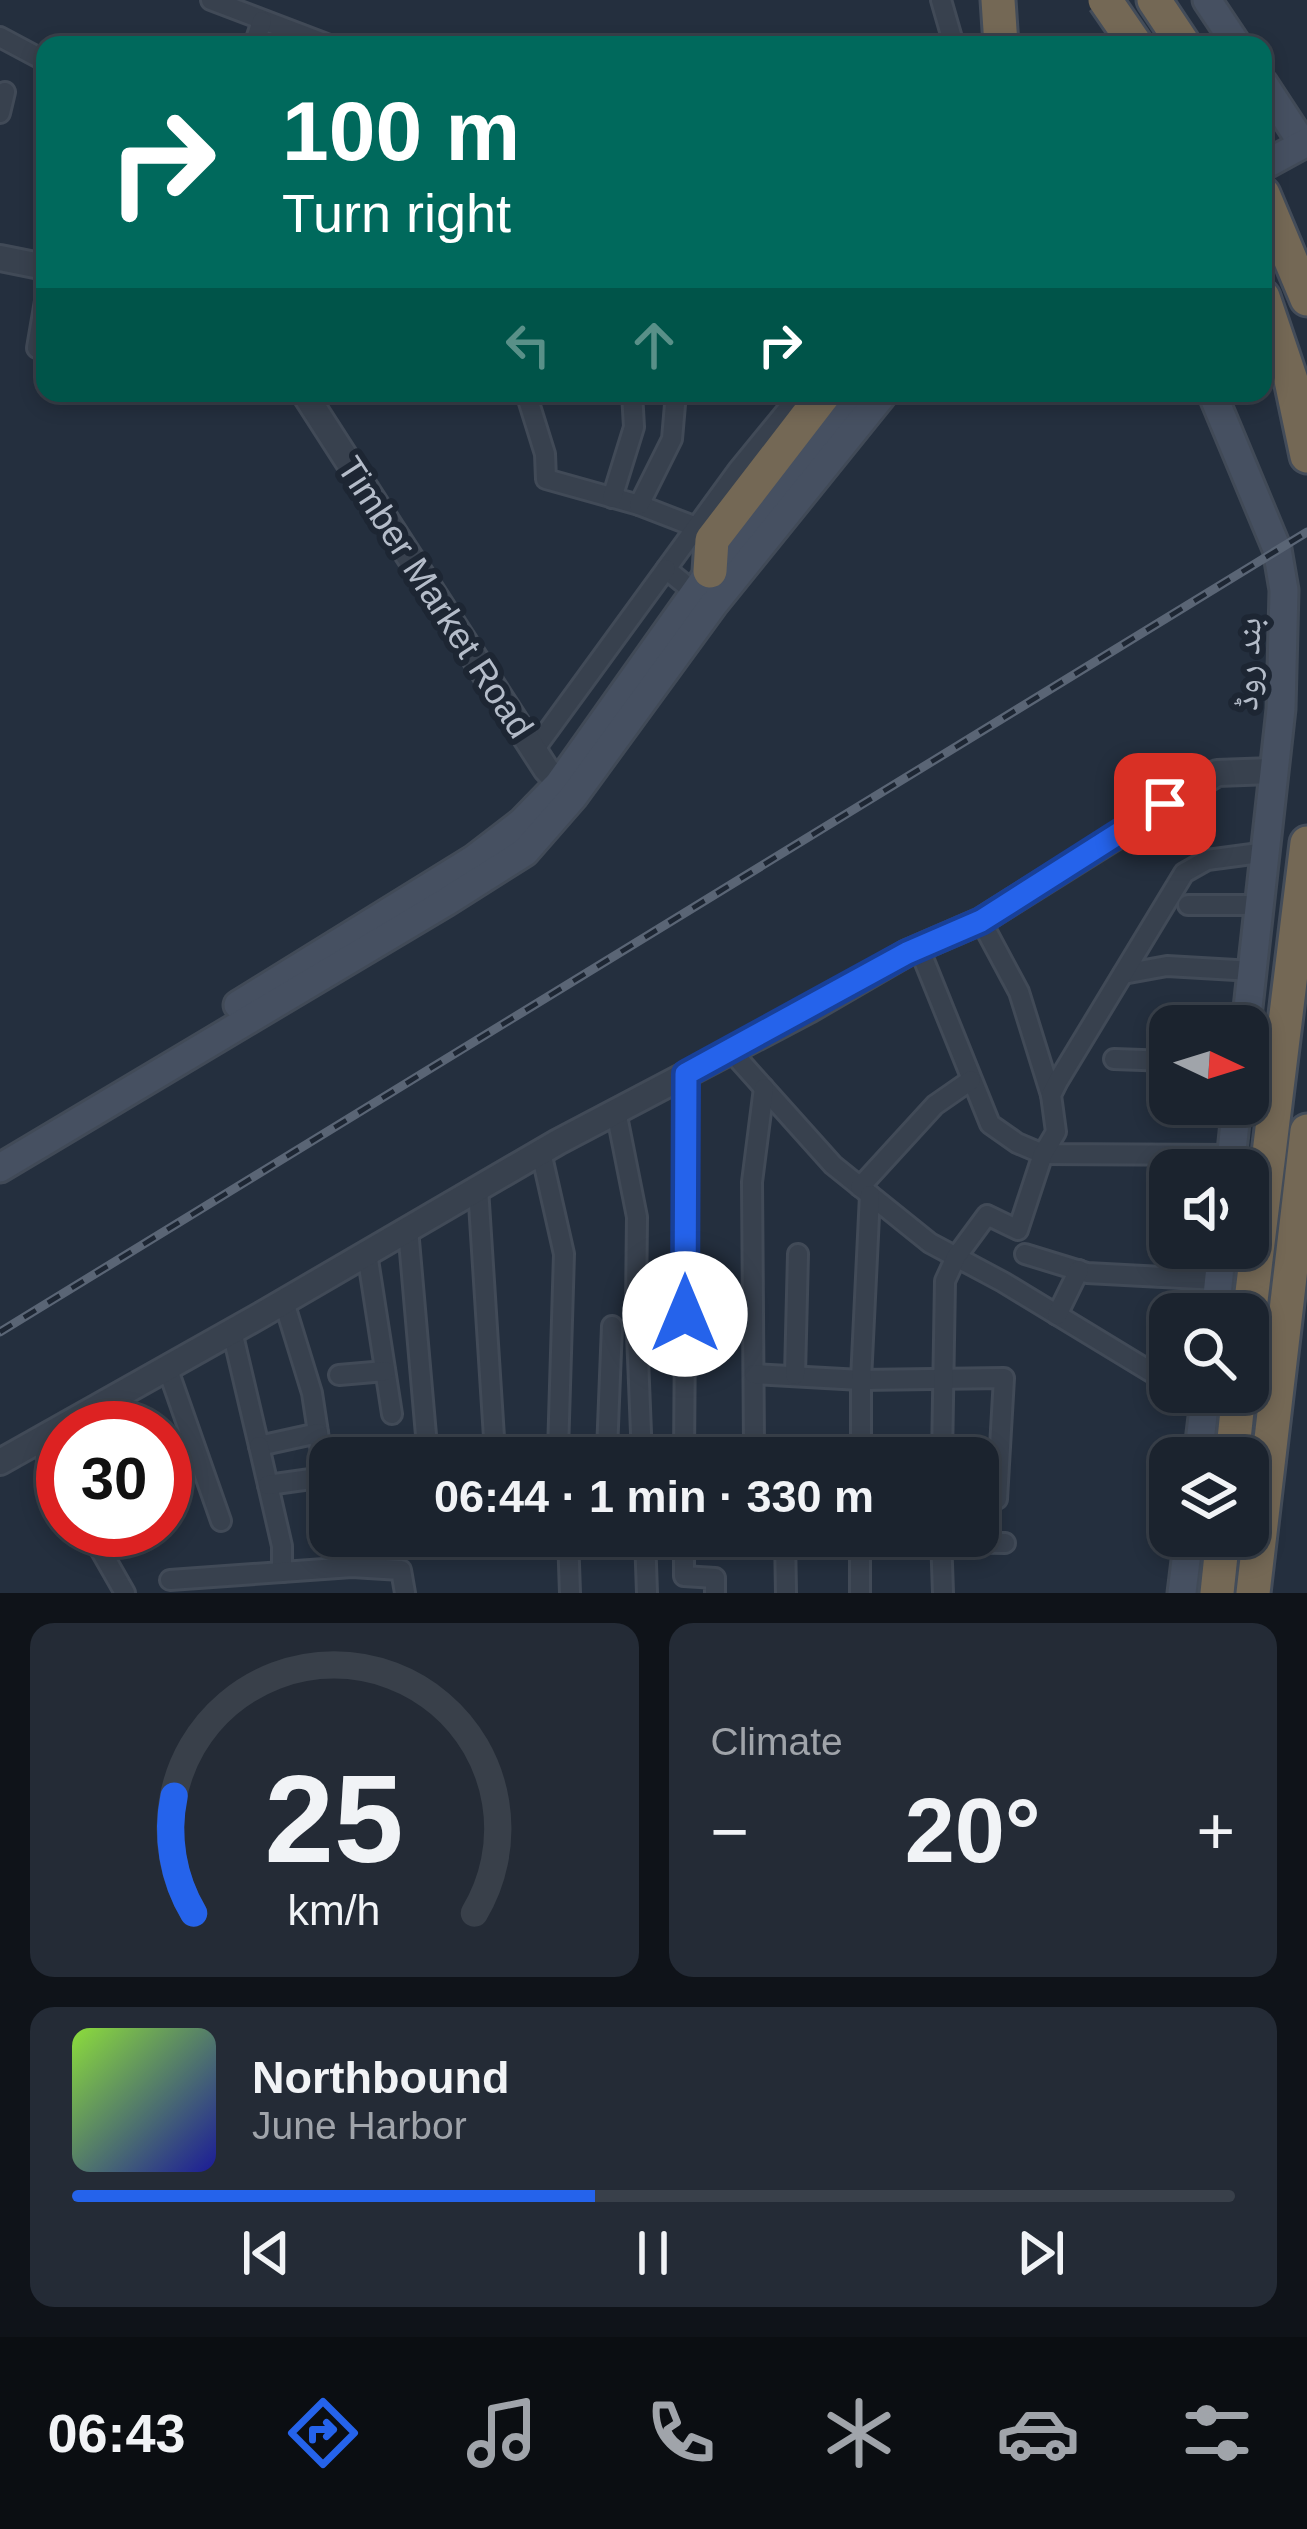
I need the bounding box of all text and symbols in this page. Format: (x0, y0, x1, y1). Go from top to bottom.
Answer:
icon: right (84, 84, 240, 240)
text: 100 m (282, 84, 520, 178)
text: Turn right (282, 183, 511, 243)
icon: left (495, 312, 561, 378)
icon: ahead (621, 312, 687, 378)
icon: right (747, 312, 813, 378)
street label: Timber Market Road (329, 449, 542, 745)
street label: بند روڈ (1224, 617, 1269, 711)
pin (1114, 753, 1216, 855)
icon: arrive (1132, 771, 1198, 837)
north arrow (1149, 1005, 1269, 1125)
map controls (1149, 1005, 1269, 1557)
button: sound (1149, 1149, 1269, 1269)
position arrow (622, 1251, 748, 1377)
button: search (1149, 1293, 1269, 1413)
speed limit sign: 30 (36, 1401, 192, 1557)
button: layers (1149, 1437, 1269, 1557)
text: 06:44 · 1 min · 330 m (434, 1471, 874, 1522)
text: Climate (711, 1720, 843, 1763)
text: 25 (265, 1749, 404, 1888)
text: 20° (905, 1781, 1041, 1881)
text: − (711, 1794, 749, 1868)
text: + (1196, 1794, 1235, 1868)
text: km/h (288, 1886, 381, 1934)
text: Northbound (252, 2052, 509, 2103)
text: June Harbor (252, 2104, 467, 2147)
icon: previous (233, 2220, 299, 2286)
icon: pause (620, 2220, 686, 2286)
icon: next (1008, 2220, 1074, 2286)
icon: directions (281, 2391, 365, 2475)
icon: music (460, 2391, 544, 2475)
icon: phone (639, 2391, 723, 2475)
icon: climate (817, 2391, 901, 2475)
icon: car (996, 2391, 1080, 2475)
icon: filters (1175, 2391, 1259, 2475)
text: 06:43 (47, 2403, 186, 2463)

